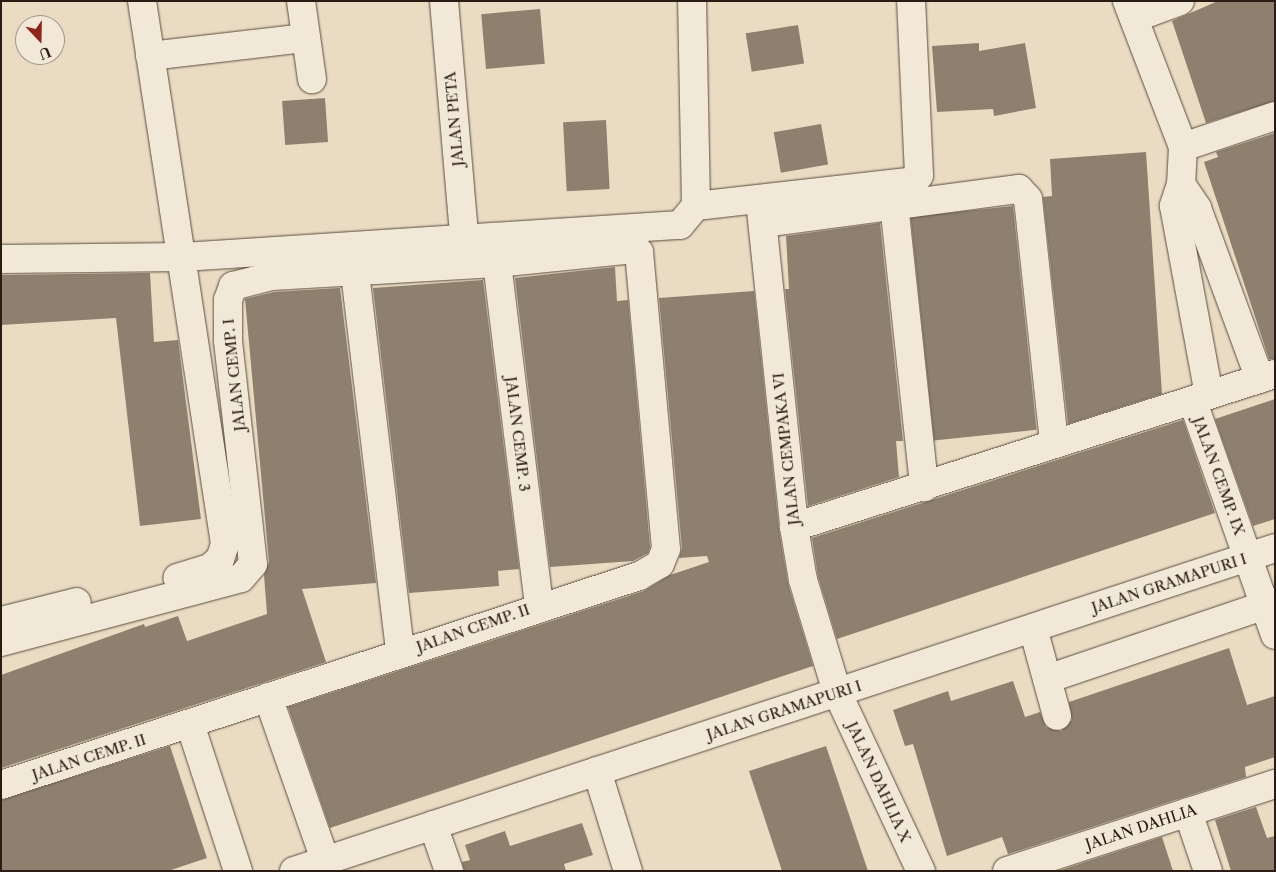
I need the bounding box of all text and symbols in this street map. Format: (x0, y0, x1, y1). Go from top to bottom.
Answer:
north arrow (15, 15, 65, 65)
text: U (36, 43, 54, 64)
street label: JALAN PETA (441, 71, 467, 167)
street label: JALAN CEMP. I (219, 318, 249, 432)
street label: JALAN CEMPAKA VI (769, 371, 803, 527)
street label: JALAN CEMP. 3 (502, 375, 534, 493)
street label: JALAN CEMP. IX (1189, 414, 1249, 538)
street label: JALAN GRAMAPURI I (1089, 549, 1249, 617)
street label: JALAN CEMP. II (414, 600, 532, 656)
street label: JALAN GRAMAPURI I (704, 676, 864, 744)
street label: JALAN DAHLIA X (843, 718, 915, 846)
street label: JALAN CEMP. II (30, 730, 148, 784)
street label: JALAN DAHLIA (1083, 801, 1199, 853)

